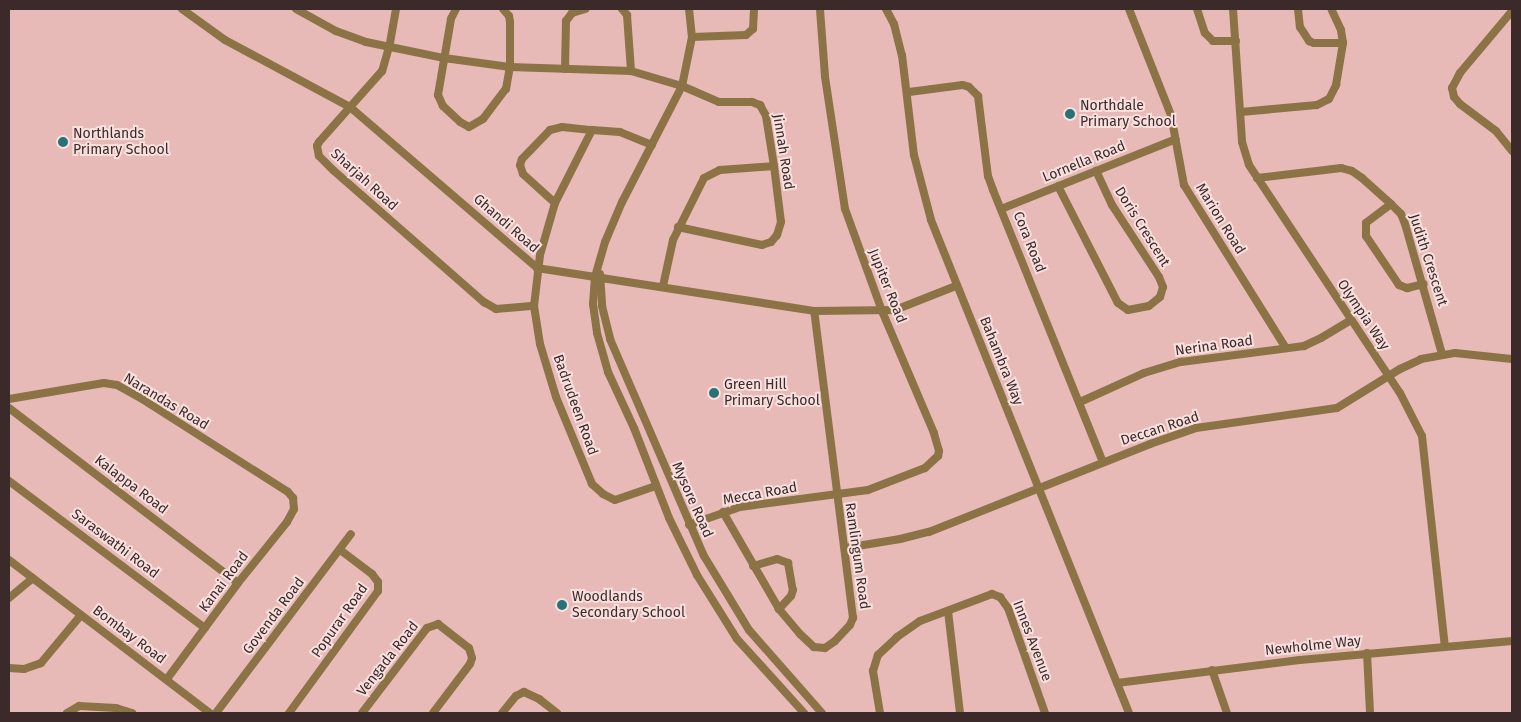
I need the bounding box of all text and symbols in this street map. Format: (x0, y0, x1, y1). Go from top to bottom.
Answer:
place label: Northdale Primary School (1080, 98, 1176, 130)
marker: Northdale Primary School (1064, 108, 1076, 120)
street label: Jinnah Road (769, 113, 797, 191)
place label: Northlands Primary School (73, 126, 169, 158)
marker: Northlands Primary School (57, 136, 69, 148)
street label: Lornella Road (1040, 138, 1128, 186)
street label: Sharjah Road (327, 146, 401, 214)
street label: Marion Road (1192, 181, 1248, 257)
street label: Doris Crescent (1111, 184, 1173, 270)
street label: Ghandi Road (470, 191, 542, 257)
street label: Cora Road (1009, 209, 1049, 275)
street label: Judith Crescent (1405, 212, 1451, 308)
street label: Jupiter Road (864, 246, 910, 326)
street label: Olympia Way (1333, 276, 1393, 354)
street label: Bahambra Way (976, 314, 1026, 408)
street label: Nerina Road (1174, 332, 1254, 360)
street label: Badrudeen Road (549, 352, 601, 458)
street label: Narandas Road (120, 370, 212, 434)
place label: Green Hill Primary School (724, 377, 820, 410)
marker: Green Hill Primary School (708, 387, 720, 399)
street label: Deccan Road (1119, 408, 1201, 450)
street label: Kalappa Road (91, 452, 171, 518)
street label: Mysore Road (668, 460, 716, 540)
street label: Mecca Road (722, 479, 798, 509)
street label: Ramlingum Road (841, 502, 873, 610)
street label: Saraswathi Road (68, 506, 162, 582)
street label: Kanai Road (196, 548, 252, 616)
street label: Govenda Road (240, 574, 308, 658)
street label: Popurar Road (308, 581, 372, 661)
place label: Woodlands Secondary School (572, 589, 685, 622)
street label: Innes Avenue (1009, 598, 1055, 684)
marker: Woodlands Secondary School (556, 599, 568, 611)
street label: Bombay Road (89, 602, 169, 668)
street label: Vengada Road (354, 618, 422, 700)
street label: Newholme Way (1264, 633, 1362, 659)

